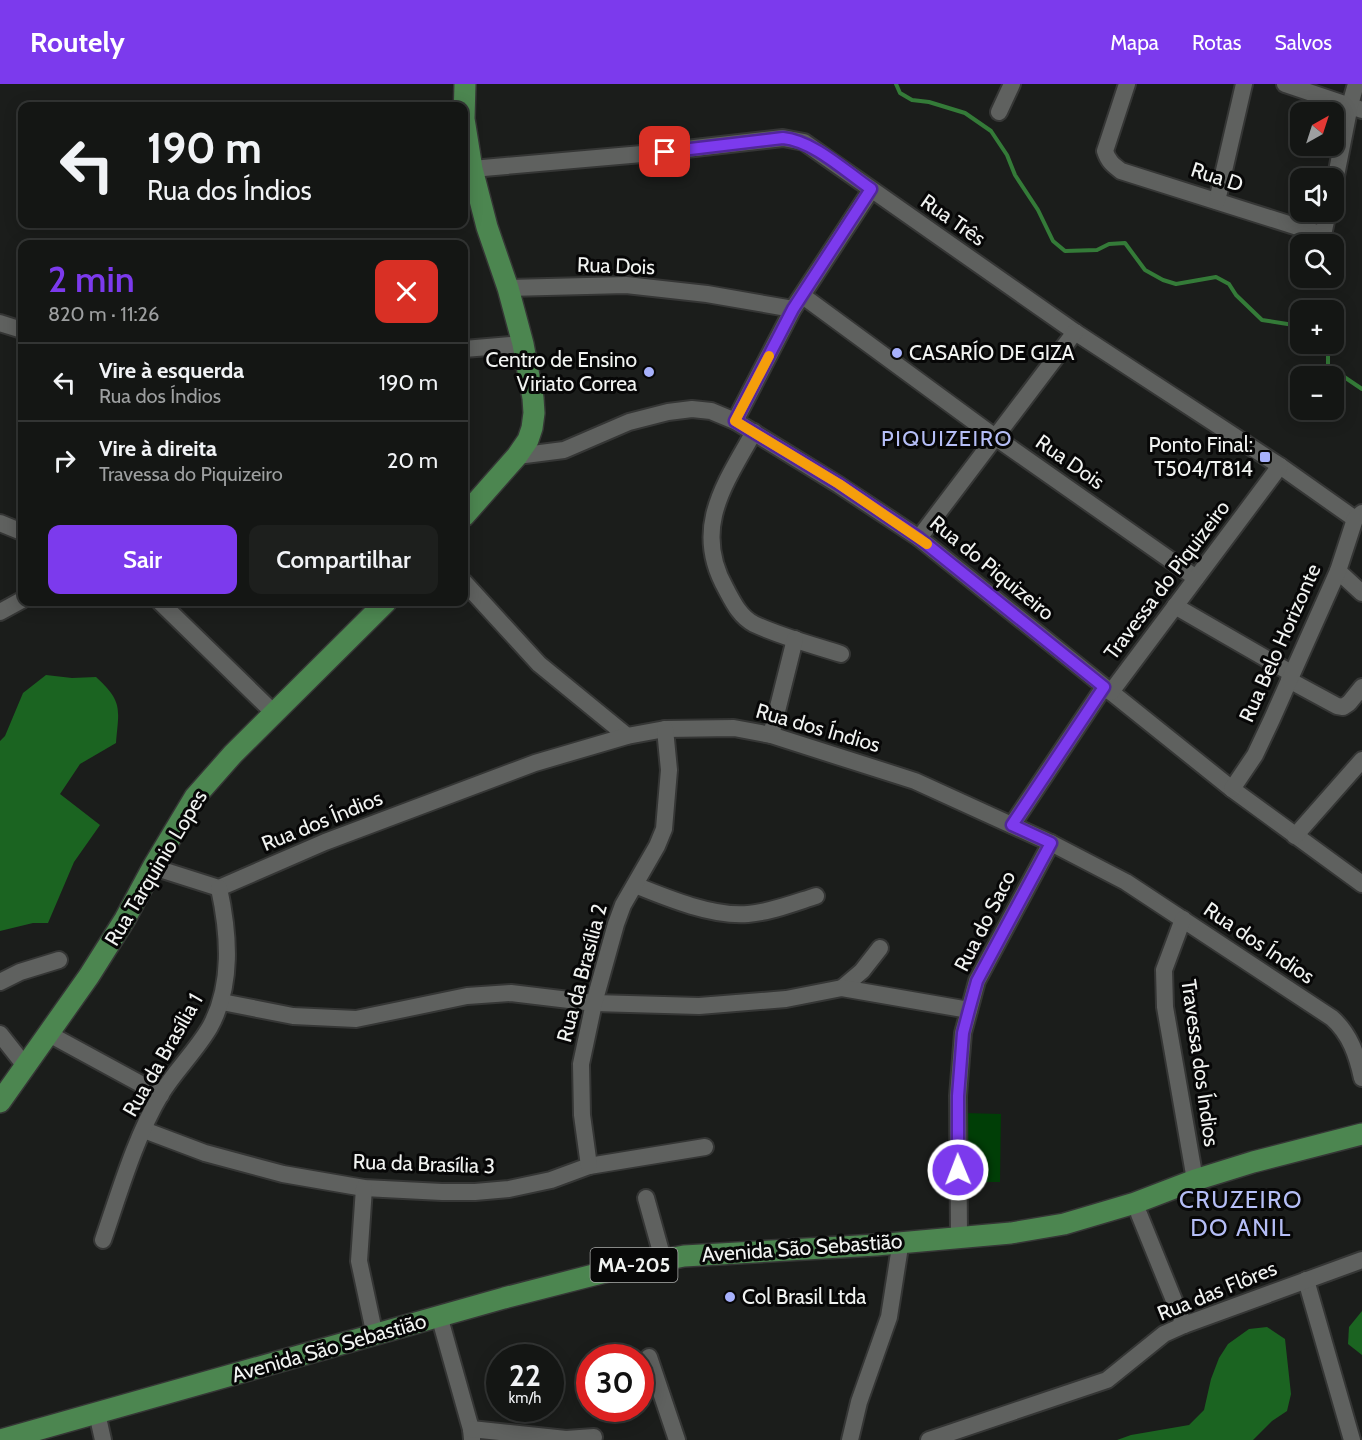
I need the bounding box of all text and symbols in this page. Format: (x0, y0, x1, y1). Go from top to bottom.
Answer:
text: Routely (30, 25, 125, 59)
text: Mapa (1110, 30, 1159, 55)
text: Rotas (1192, 30, 1241, 55)
text: Salvos (1274, 30, 1332, 55)
north arrow (1290, 102, 1344, 156)
map controls (1290, 102, 1344, 420)
text: 190 m (147, 122, 262, 174)
icon: left (48, 126, 126, 204)
pin (639, 126, 690, 177)
icon: arrive (648, 135, 681, 168)
street label: Rua D (1188, 156, 1246, 197)
button: sound (1290, 168, 1344, 222)
text: Rua dos Índios (147, 174, 312, 207)
street label: Rua Três (916, 188, 991, 251)
button: search (1290, 234, 1344, 288)
street label: Rua Dois (577, 252, 656, 279)
text: 2 min (48, 257, 135, 301)
button: close (375, 260, 438, 323)
button: + (1290, 300, 1344, 354)
text: 820 m · 11:26 (48, 302, 159, 326)
place label: CASARÍO DE GIZA (909, 340, 1075, 365)
marker: CASARÍO DE GIZA (890, 346, 904, 360)
place label: Centro de Ensino Viriato Correa (486, 347, 637, 396)
text: Vire à esquerda (99, 357, 244, 384)
marker: Centro de Ensino Viriato Correa (642, 365, 656, 379)
icon: left (48, 366, 81, 399)
button: − (1290, 366, 1344, 420)
text: 190 m (379, 369, 438, 396)
text: Rua dos Índios (99, 384, 221, 408)
district label: PIQUIZEIRO (881, 425, 1013, 452)
street label: Rua Dois (1031, 429, 1110, 494)
place label: Ponto Final: T504/T814 (1148, 432, 1253, 481)
text: Vire à direita (99, 435, 217, 462)
icon: right (48, 444, 81, 477)
text: 20 m (387, 447, 438, 474)
marker: Ponto Final: T504/T814 (1258, 450, 1272, 464)
text: Travessa do Piquizeiro (99, 462, 283, 486)
street label: Travessa do Piquizeiro (1099, 495, 1235, 664)
street label: Rua do Piquizeiro (925, 510, 1059, 625)
button: Sair (48, 525, 237, 594)
button: Compartilhar (249, 525, 438, 594)
street label: Rua Belo Horizonte (1233, 560, 1326, 726)
street label: Rua dos Índios (753, 698, 883, 757)
street label: Rua Tarquinio Lopes (99, 785, 212, 950)
street label: Rua dos Índios (258, 785, 386, 856)
street label: Rua do Saco (949, 866, 1021, 975)
street label: Rua dos Índios (1199, 896, 1320, 989)
street label: Rua da Brasília 2 (551, 901, 612, 1045)
street label: Travessa dos Índios (1176, 978, 1225, 1148)
street label: Rua da Brasília 1 (117, 989, 208, 1121)
position arrow (926, 1138, 990, 1202)
street label: Rua da Brasília 3 (352, 1149, 496, 1178)
district label: CRUZEIRO DO ANIL (1179, 1185, 1303, 1242)
street label: Avenida São Sebastião (701, 1228, 903, 1267)
road number: MA-205 (590, 1248, 678, 1282)
street label: Rua das Flôres (1153, 1255, 1280, 1326)
place label: Col Brasil Ltda (742, 1284, 866, 1309)
marker: Col Brasil Ltda (723, 1290, 737, 1304)
street label: Avenida São Sebastião (229, 1308, 429, 1387)
speed limit sign: 30 (576, 1344, 654, 1422)
text: 22 (509, 1357, 541, 1394)
text: km/h (509, 1389, 541, 1407)

